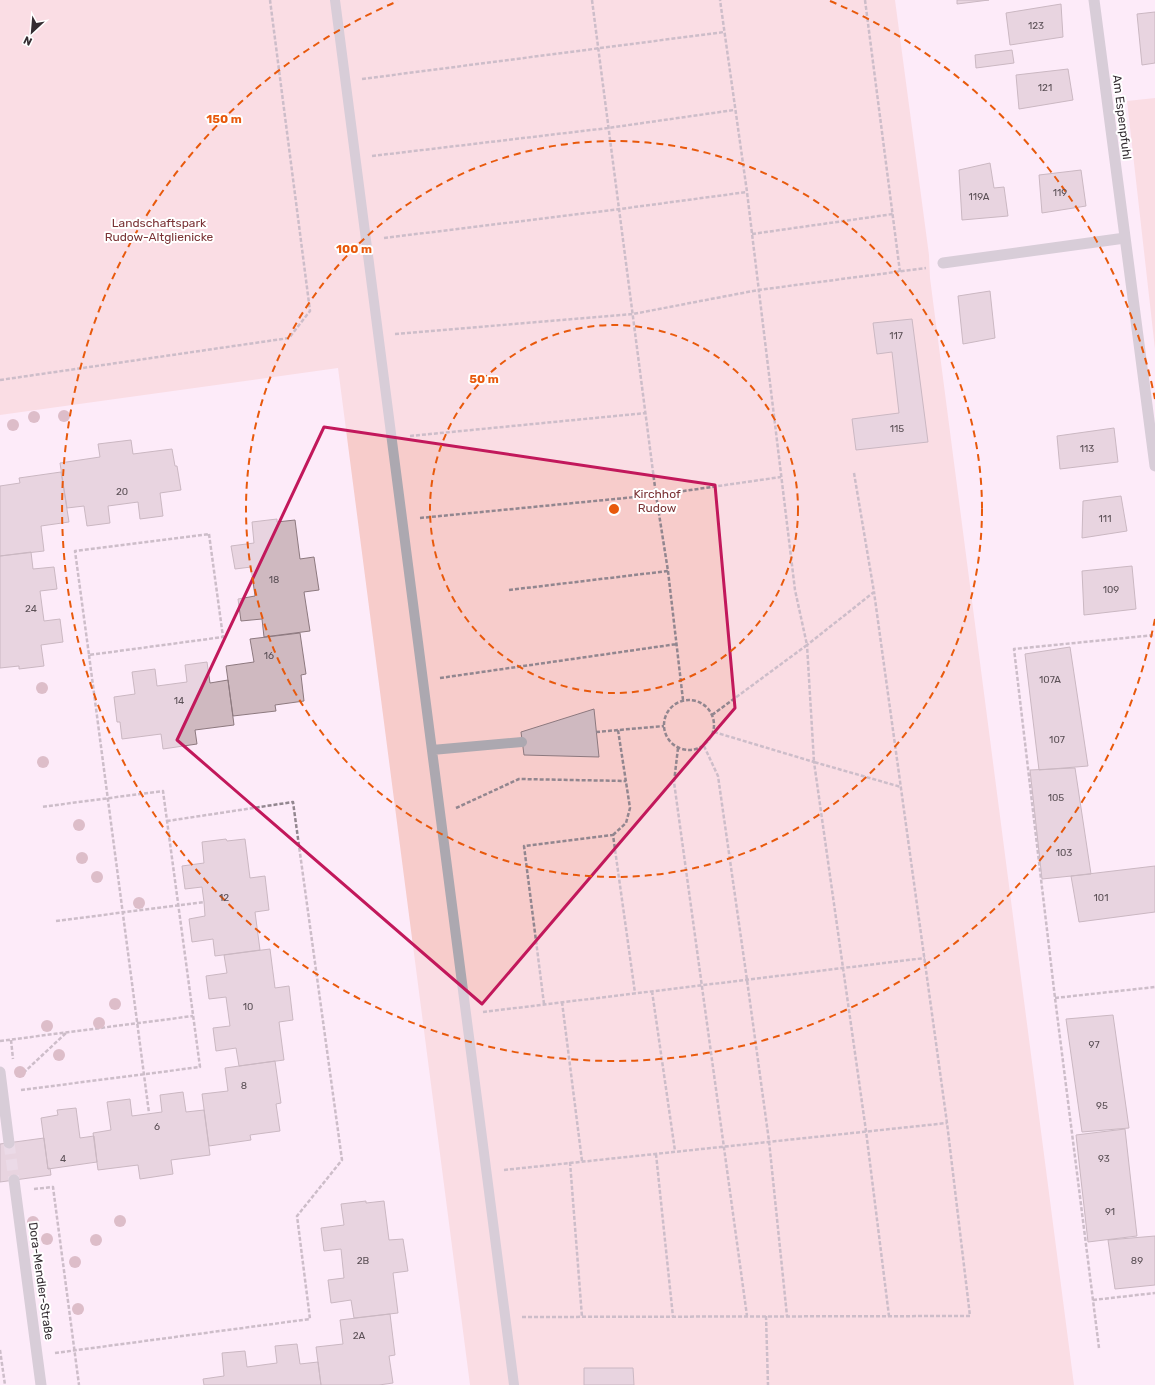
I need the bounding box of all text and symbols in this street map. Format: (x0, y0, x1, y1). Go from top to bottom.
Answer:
north arrow (12, 12, 52, 52)
house number: 123 (1028, 20, 1044, 32)
text: N (21, 33, 34, 48)
street label: Am Espenpfuhl (1110, 74, 1134, 160)
house number: 121 (1038, 82, 1052, 94)
text: 150 m (206, 112, 242, 126)
house number: 119 (1053, 187, 1067, 199)
house number: 119A (969, 191, 990, 203)
park label: Landschaftspark Rudow-Altglienicke (105, 216, 214, 244)
text: 100 m (336, 242, 372, 256)
house number: 117 (889, 330, 903, 342)
text: 50 m (469, 372, 499, 386)
house number: 115 (890, 423, 904, 435)
house number: 113 (1080, 443, 1094, 455)
house number: 20 (116, 486, 128, 498)
park label: Kirchhof Rudow (633, 487, 681, 515)
centre of rings (607, 502, 621, 516)
house number: 111 (1099, 513, 1111, 525)
house number: 18 (269, 574, 279, 586)
house number: 109 (1103, 584, 1119, 596)
house number: 24 (25, 603, 37, 615)
house number: 16 (264, 650, 274, 662)
house number: 107A (1039, 674, 1061, 686)
house number: 14 (174, 695, 184, 707)
house number: 107 (1049, 734, 1065, 746)
house number: 105 (1048, 792, 1064, 804)
house number: 103 (1056, 847, 1072, 859)
house number: 12 (219, 892, 229, 904)
house number: 101 (1094, 892, 1108, 904)
house number: 10 (243, 1001, 253, 1013)
house number: 97 (1088, 1039, 1100, 1051)
house number: 8 (241, 1080, 247, 1092)
house number: 95 (1096, 1100, 1108, 1112)
house number: 6 (154, 1121, 160, 1133)
house number: 4 (60, 1153, 66, 1165)
house number: 93 (1098, 1153, 1110, 1165)
house number: 91 (1105, 1206, 1115, 1218)
street label: Dora-Mendler-Straße (26, 1221, 56, 1341)
house number: 2B (357, 1255, 370, 1267)
house number: 89 (1131, 1255, 1143, 1267)
house number: 2A (353, 1330, 366, 1342)

